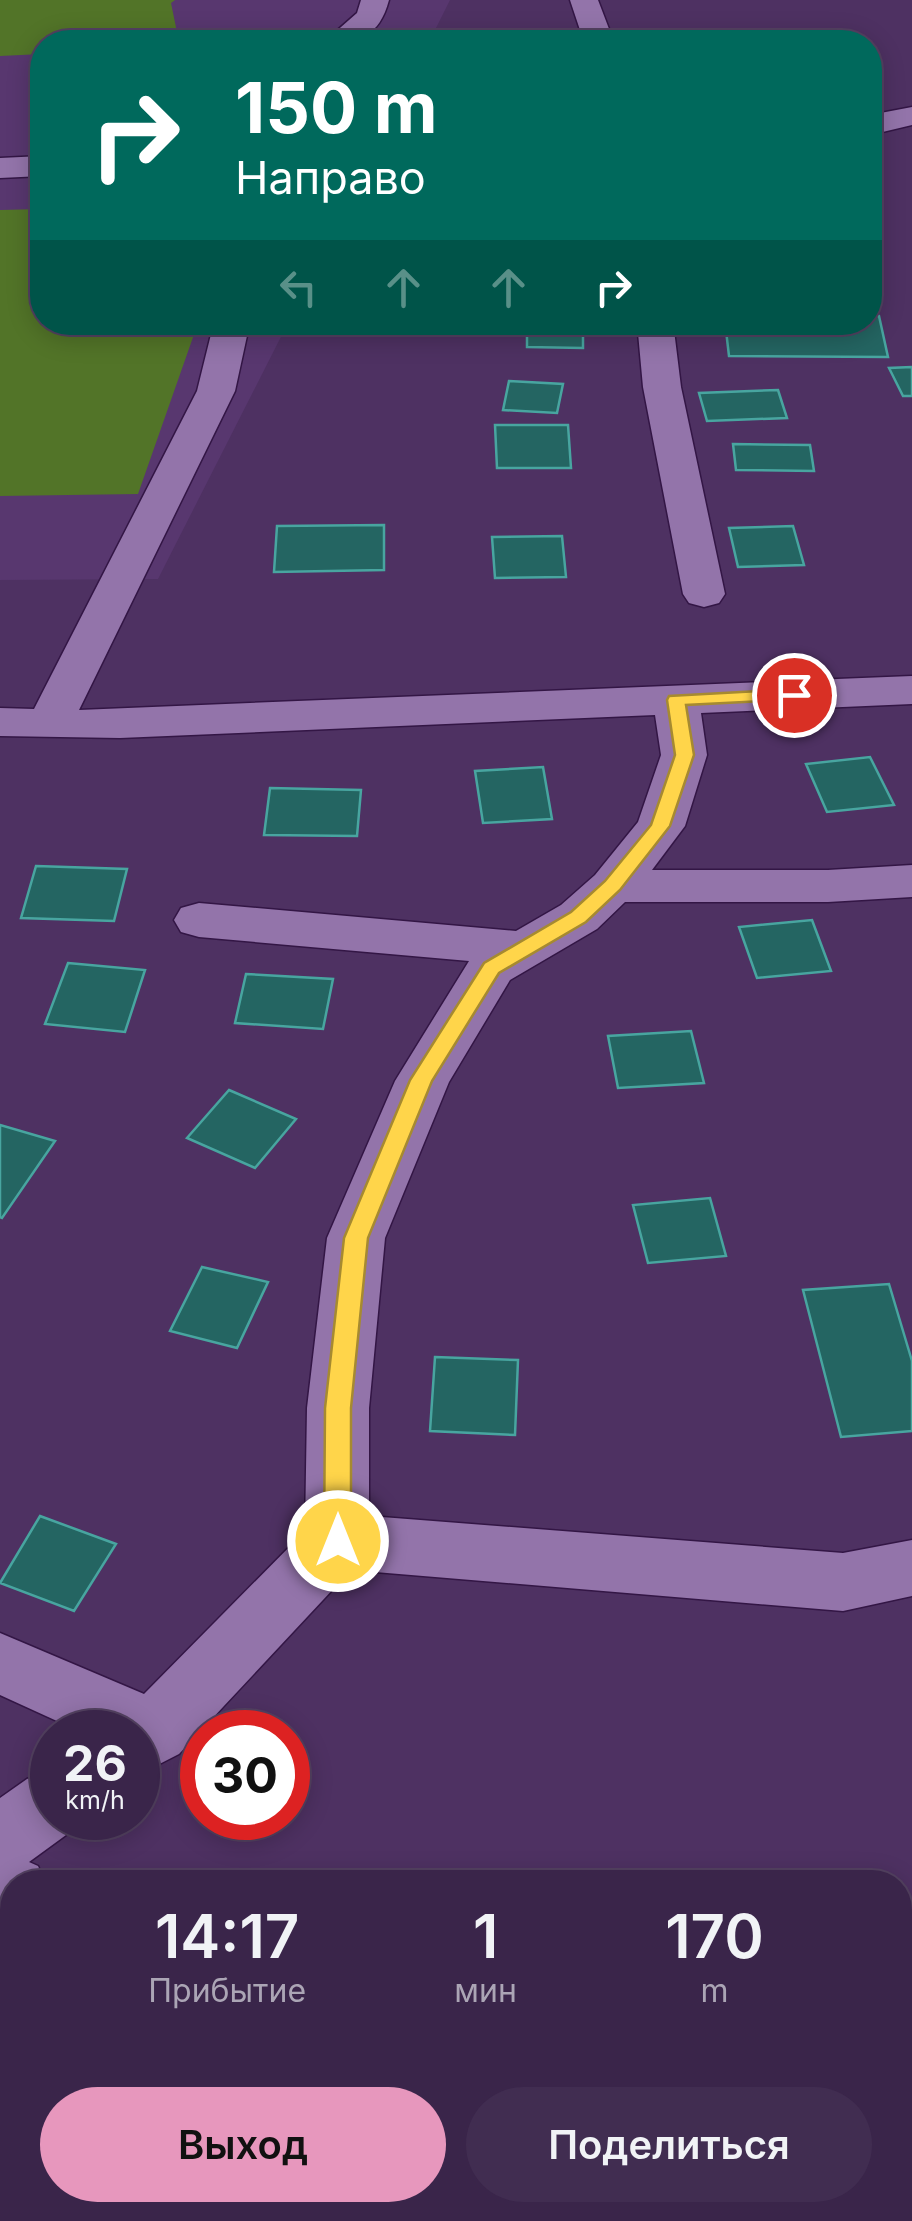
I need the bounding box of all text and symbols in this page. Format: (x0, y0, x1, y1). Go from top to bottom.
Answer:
text: 150 m (235, 65, 438, 150)
icon: right (70, 70, 200, 200)
text: Направо (235, 150, 426, 205)
icon: left (271, 260, 326, 315)
icon: ahead (376, 260, 431, 315)
icon: ahead (481, 260, 536, 315)
icon: right (586, 260, 641, 315)
pin (752, 653, 837, 738)
icon: arrive (767, 668, 822, 723)
position arrow (286, 1489, 390, 1593)
speed limit sign: 30 (180, 1710, 310, 1840)
text: 26 (63, 1733, 127, 1793)
text: km/h (65, 1785, 125, 1815)
text: 14:17 (155, 1900, 299, 1972)
text: 1 (473, 1900, 498, 1972)
text: 170 (665, 1900, 764, 1972)
text: Прибытие (148, 1971, 306, 2010)
text: мин (454, 1971, 517, 2010)
text: m (700, 1971, 728, 2010)
button: Выход (40, 2087, 446, 2202)
button: Поделиться (466, 2087, 872, 2202)

